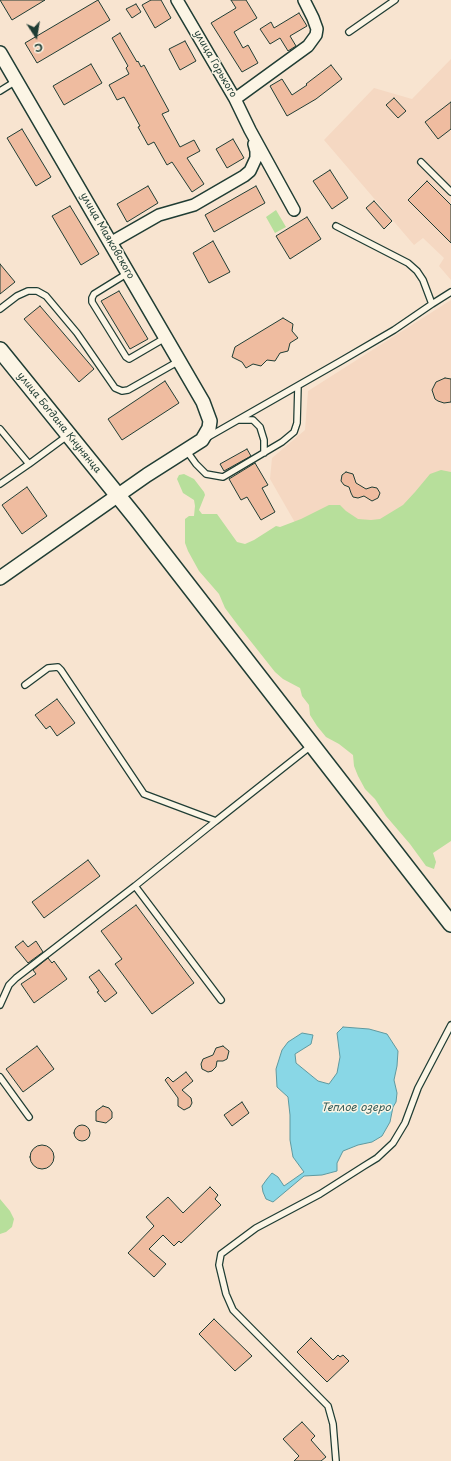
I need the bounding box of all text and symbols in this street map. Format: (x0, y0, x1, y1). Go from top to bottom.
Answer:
north arrow (16, 16, 56, 56)
street label: улица Горького (191, 28, 239, 100)
text: С (33, 39, 44, 57)
street label: улица Маяковского (77, 191, 137, 281)
street label: улица Богдана Кнунянца (15, 370, 103, 476)
water label: Теплое озеро (321, 1101, 391, 1115)

